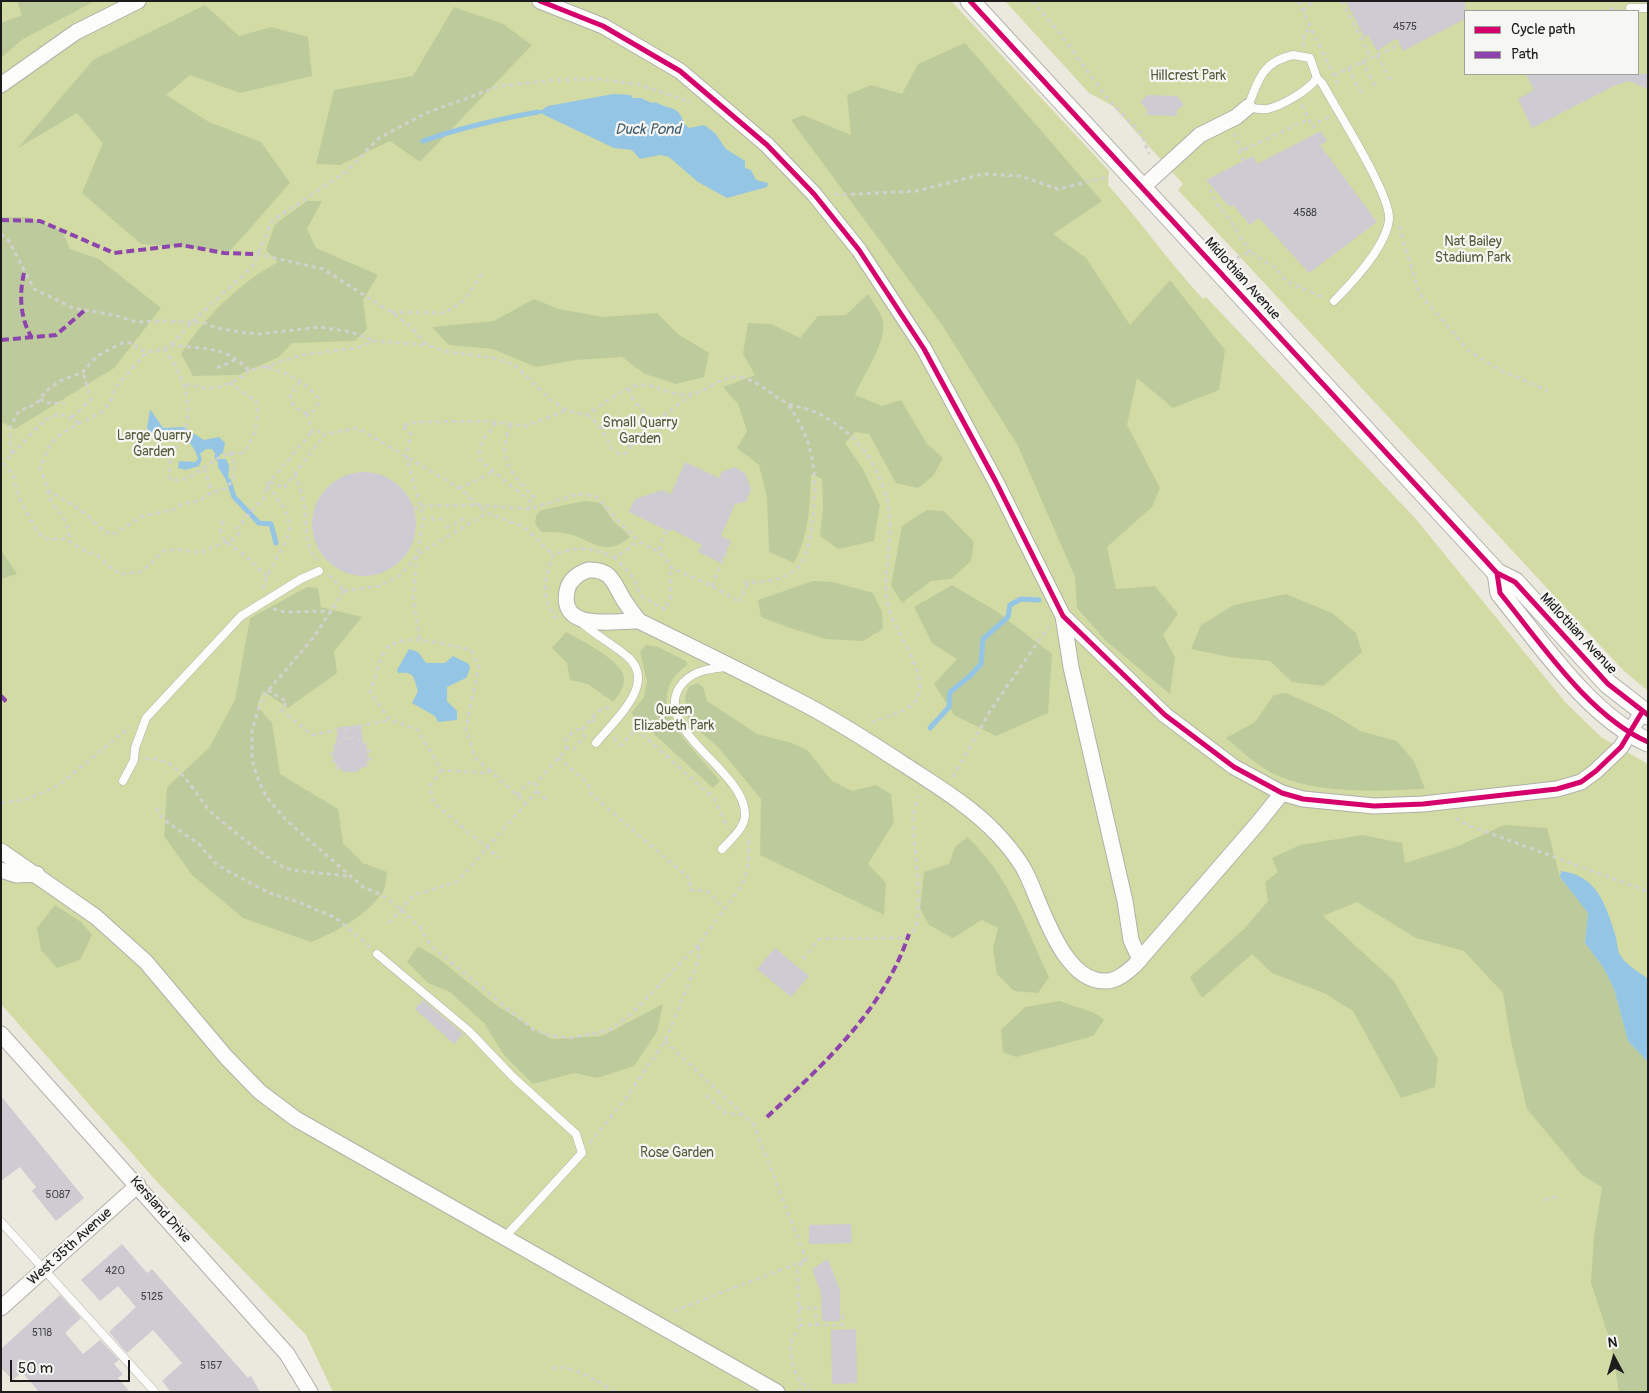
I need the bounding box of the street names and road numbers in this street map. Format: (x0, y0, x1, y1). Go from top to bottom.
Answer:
street label: Midlothian Avenue (1201, 234, 1283, 324)
street label: Midlothian Avenue (1536, 590, 1620, 678)
street label: Kersland Drive (126, 1173, 194, 1247)
street label: West 35th Avenue (24, 1205, 116, 1289)

